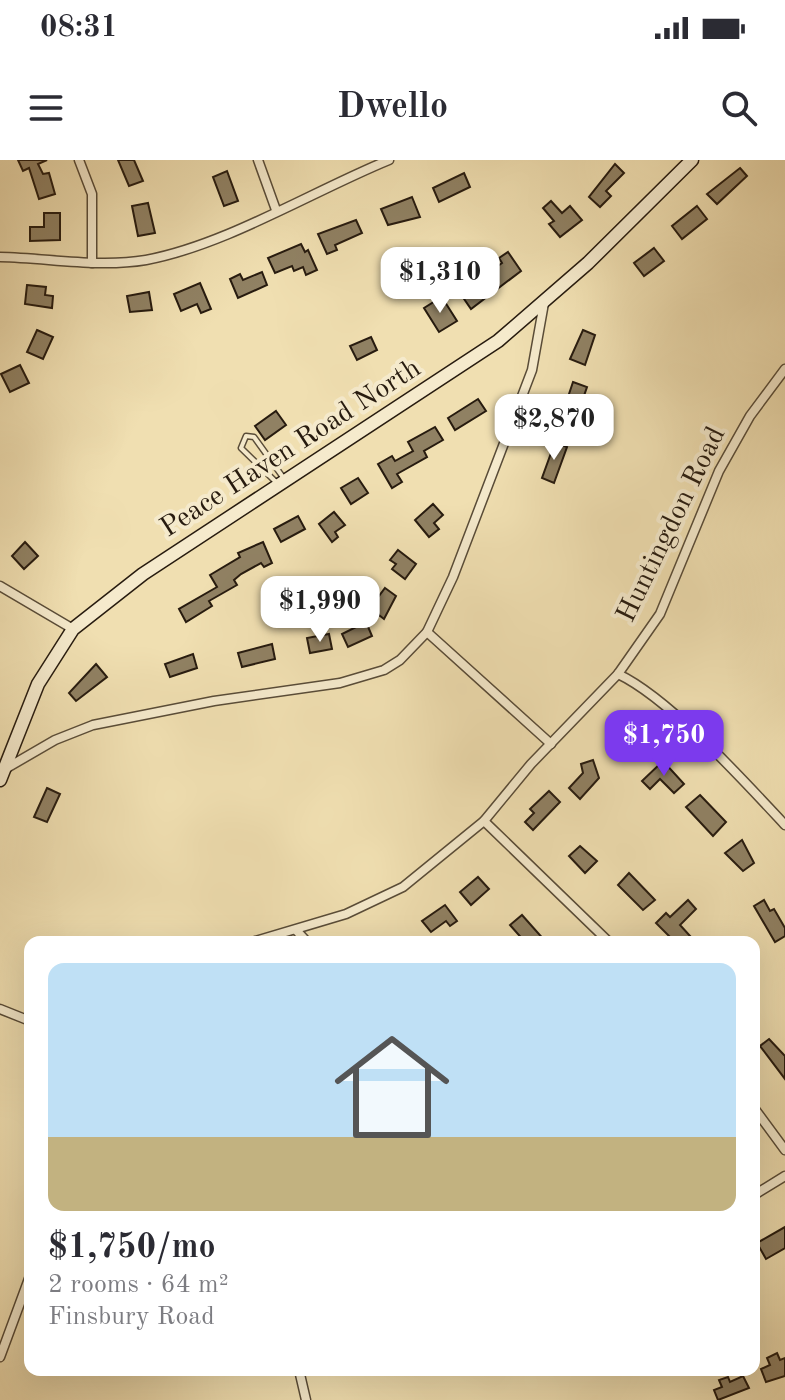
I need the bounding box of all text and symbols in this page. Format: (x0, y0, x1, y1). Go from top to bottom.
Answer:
text: 08:31 (40, 13, 118, 43)
icon: menu (24, 86, 68, 130)
icon: search (717, 86, 761, 130)
text: Dwello (337, 90, 448, 126)
pin: $1,310 (375, 247, 505, 315)
text: $1,310 (399, 260, 481, 286)
street label: Peace Haven Road North (156, 355, 426, 543)
pin: $2,870 (489, 394, 619, 462)
text: $2,870 (513, 407, 595, 433)
street label: Huntingdon Road (613, 423, 731, 627)
pin: $1,990 (255, 576, 385, 644)
text: $1,990 (279, 589, 361, 615)
pin: $1,750 (599, 710, 729, 778)
text: $1,750 (623, 723, 705, 749)
icon: home (320, 1015, 464, 1159)
text: $1,750/mo (48, 1231, 216, 1265)
text: 2 rooms · 64 m² (48, 1272, 229, 1298)
text: Finsbury Road (48, 1304, 215, 1330)

